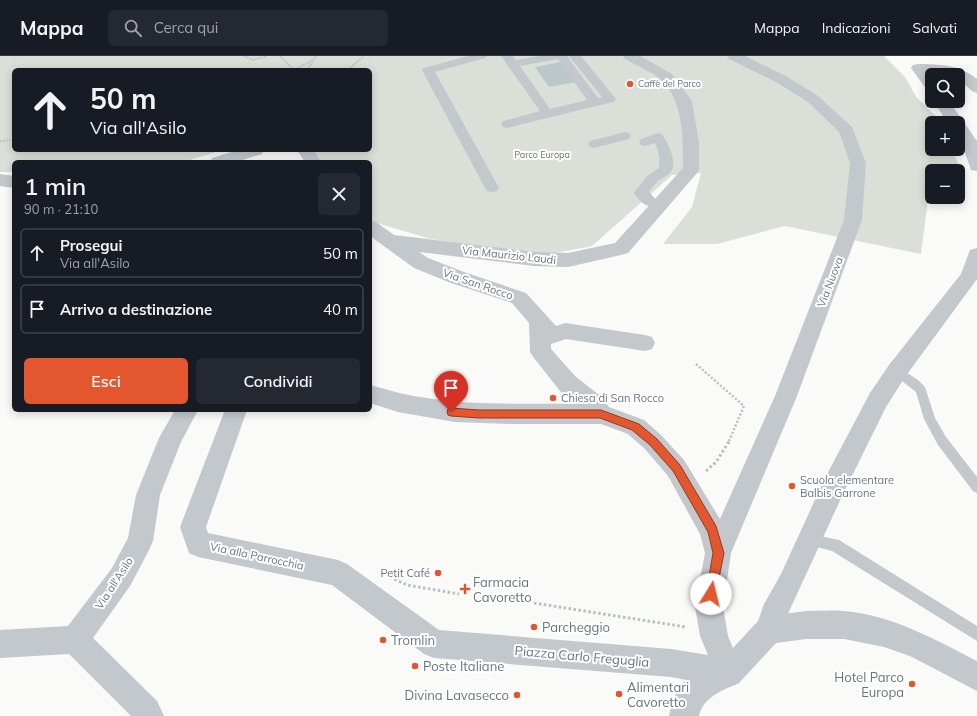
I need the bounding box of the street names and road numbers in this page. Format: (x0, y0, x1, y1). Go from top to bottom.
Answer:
street label: Via Maurizio Laudi (461, 243, 557, 267)
street label: Via Nuova (814, 255, 846, 309)
street label: Via San Rocco (441, 265, 515, 303)
street label: Via alla Parrocchia (209, 539, 305, 573)
street label: Via all'Asilo (92, 554, 136, 612)
street label: Piazza Carlo Freguglia (514, 642, 650, 670)

